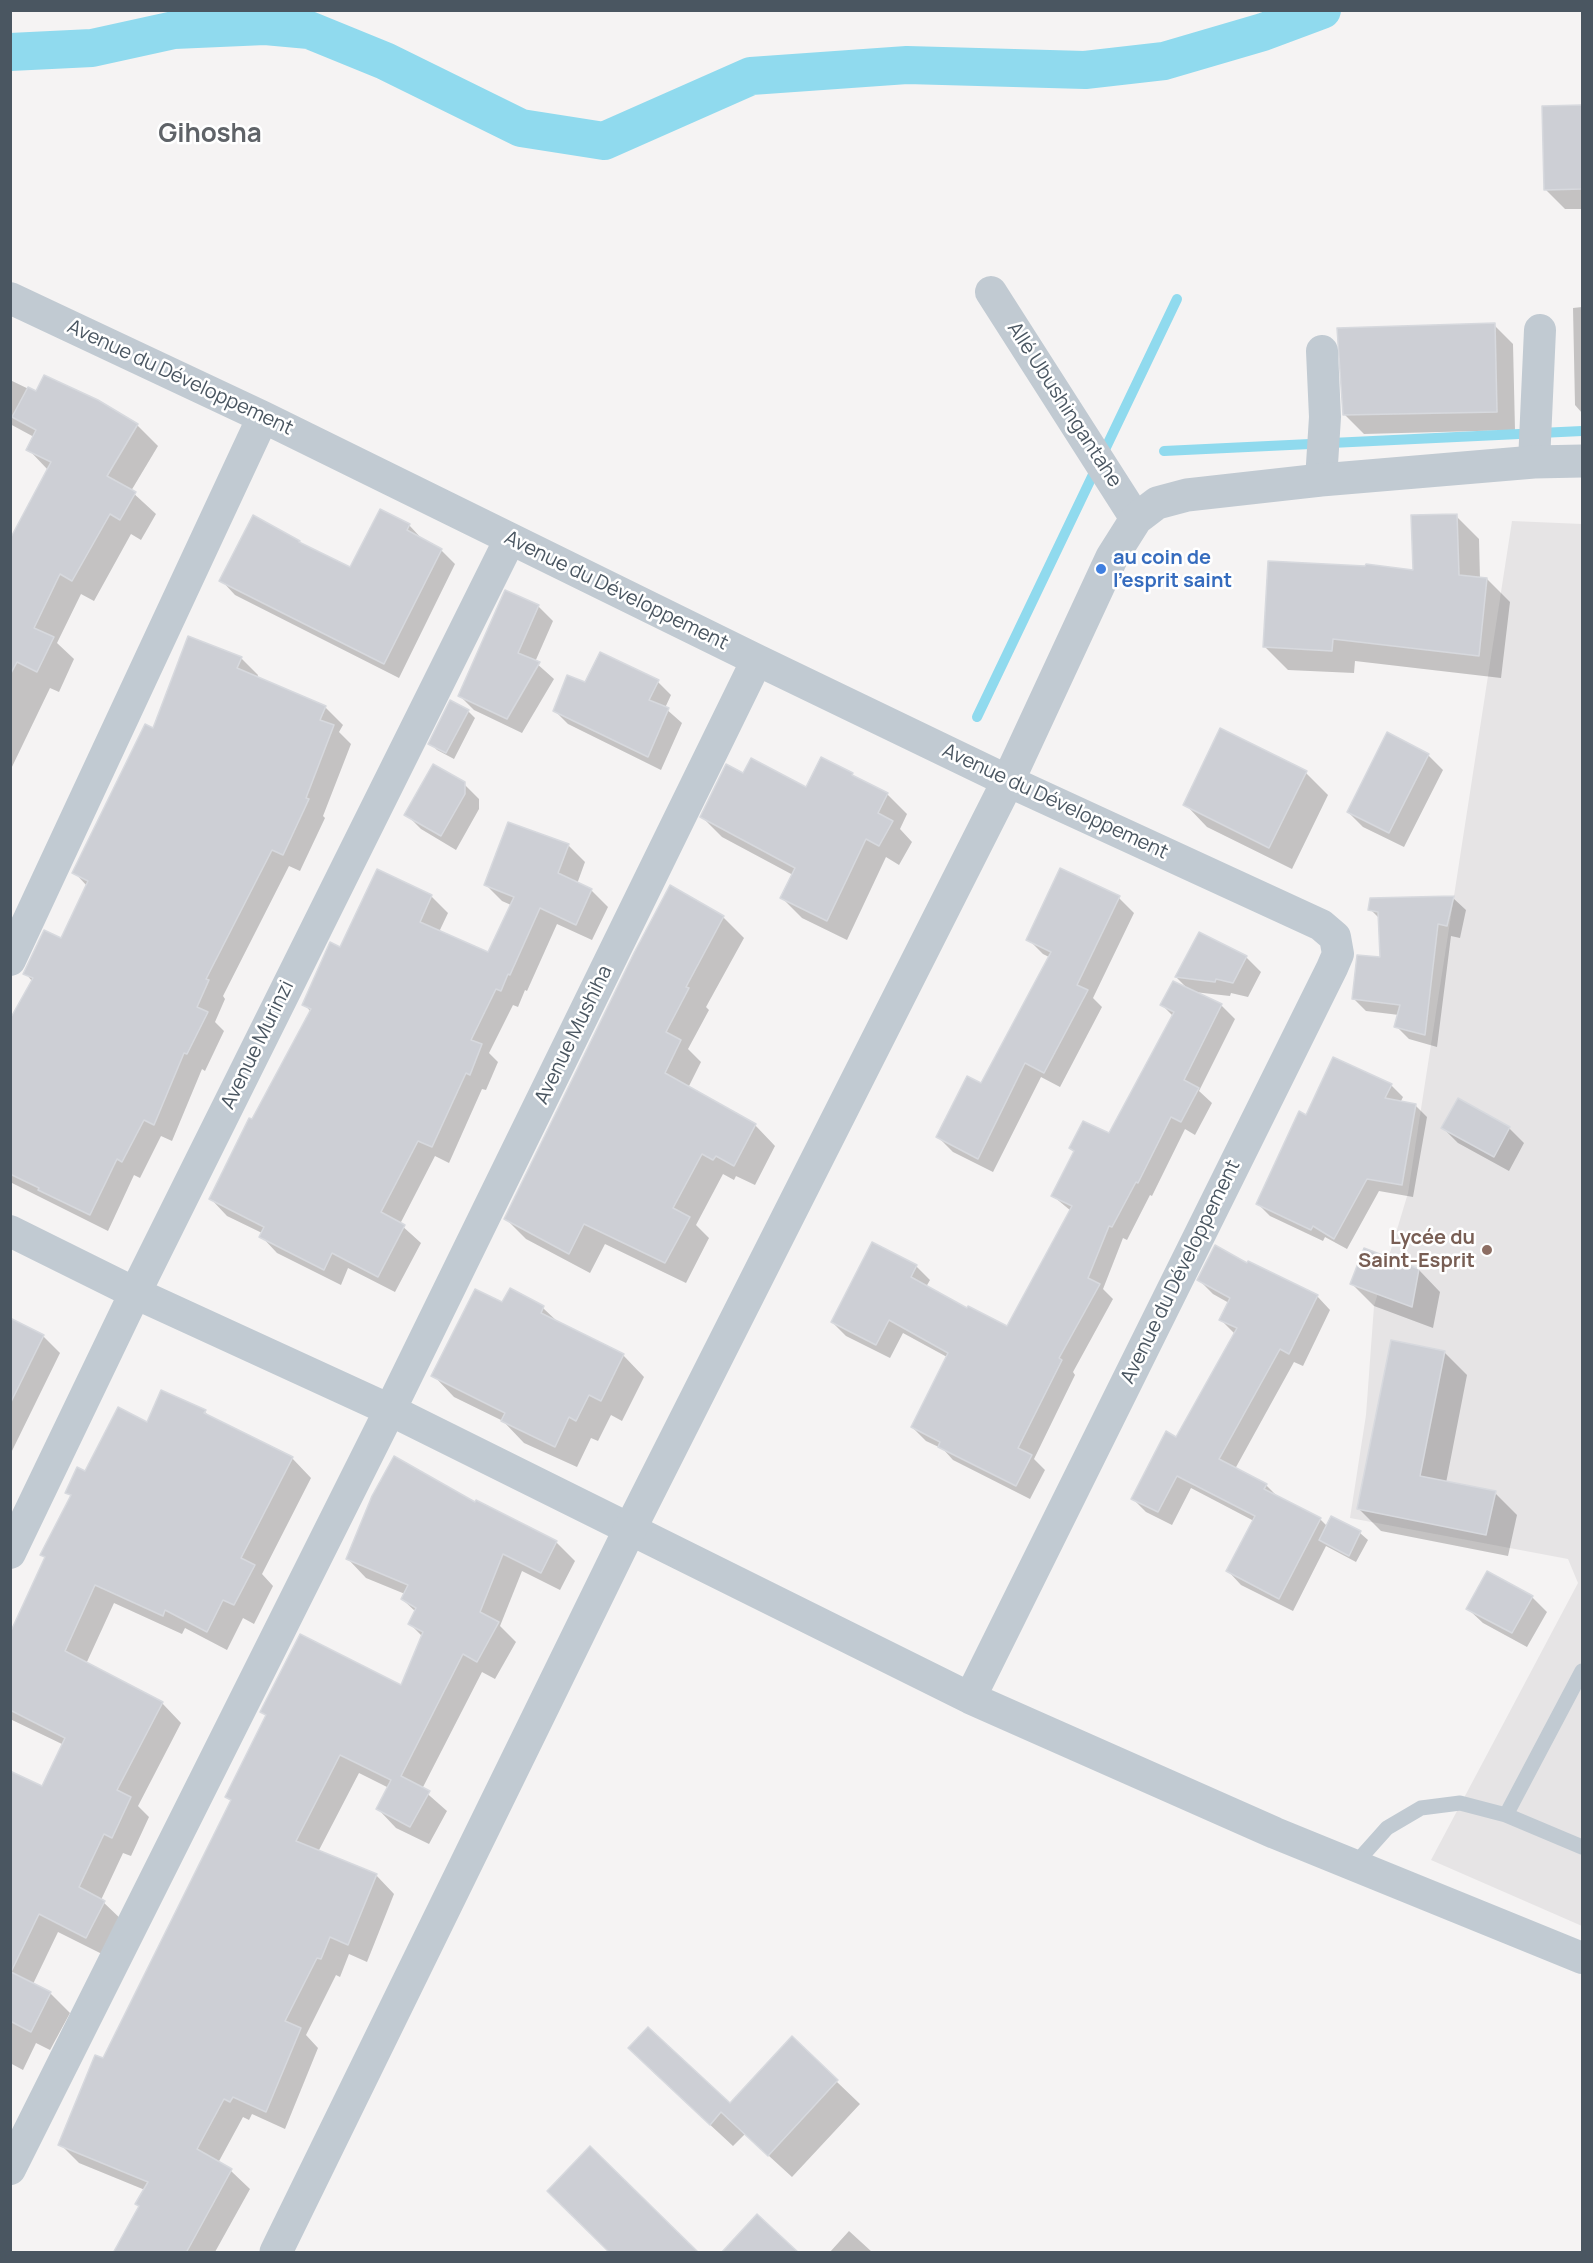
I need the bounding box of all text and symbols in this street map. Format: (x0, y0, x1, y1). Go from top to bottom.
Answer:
district label: Gihosha (158, 119, 262, 151)
street label: Avenue du Développement (63, 315, 297, 441)
street label: Allé Ubushingantahe (1002, 318, 1126, 492)
street label: Avenue du Développement (500, 526, 732, 656)
place label: au coin de l'esprit saint (1113, 546, 1232, 593)
marker: au coin de l'esprit saint (1094, 562, 1108, 576)
street label: Avenue du Développement (938, 739, 1172, 865)
street label: Avenue Mushiha (530, 962, 618, 1108)
street label: Avenue Murinzi (216, 977, 300, 1113)
street label: Avenue du Développement (1116, 1156, 1246, 1388)
place label: Lycée du Saint-Esprit (1358, 1226, 1475, 1273)
marker: Lycée du Saint-Esprit (1480, 1243, 1494, 1257)

